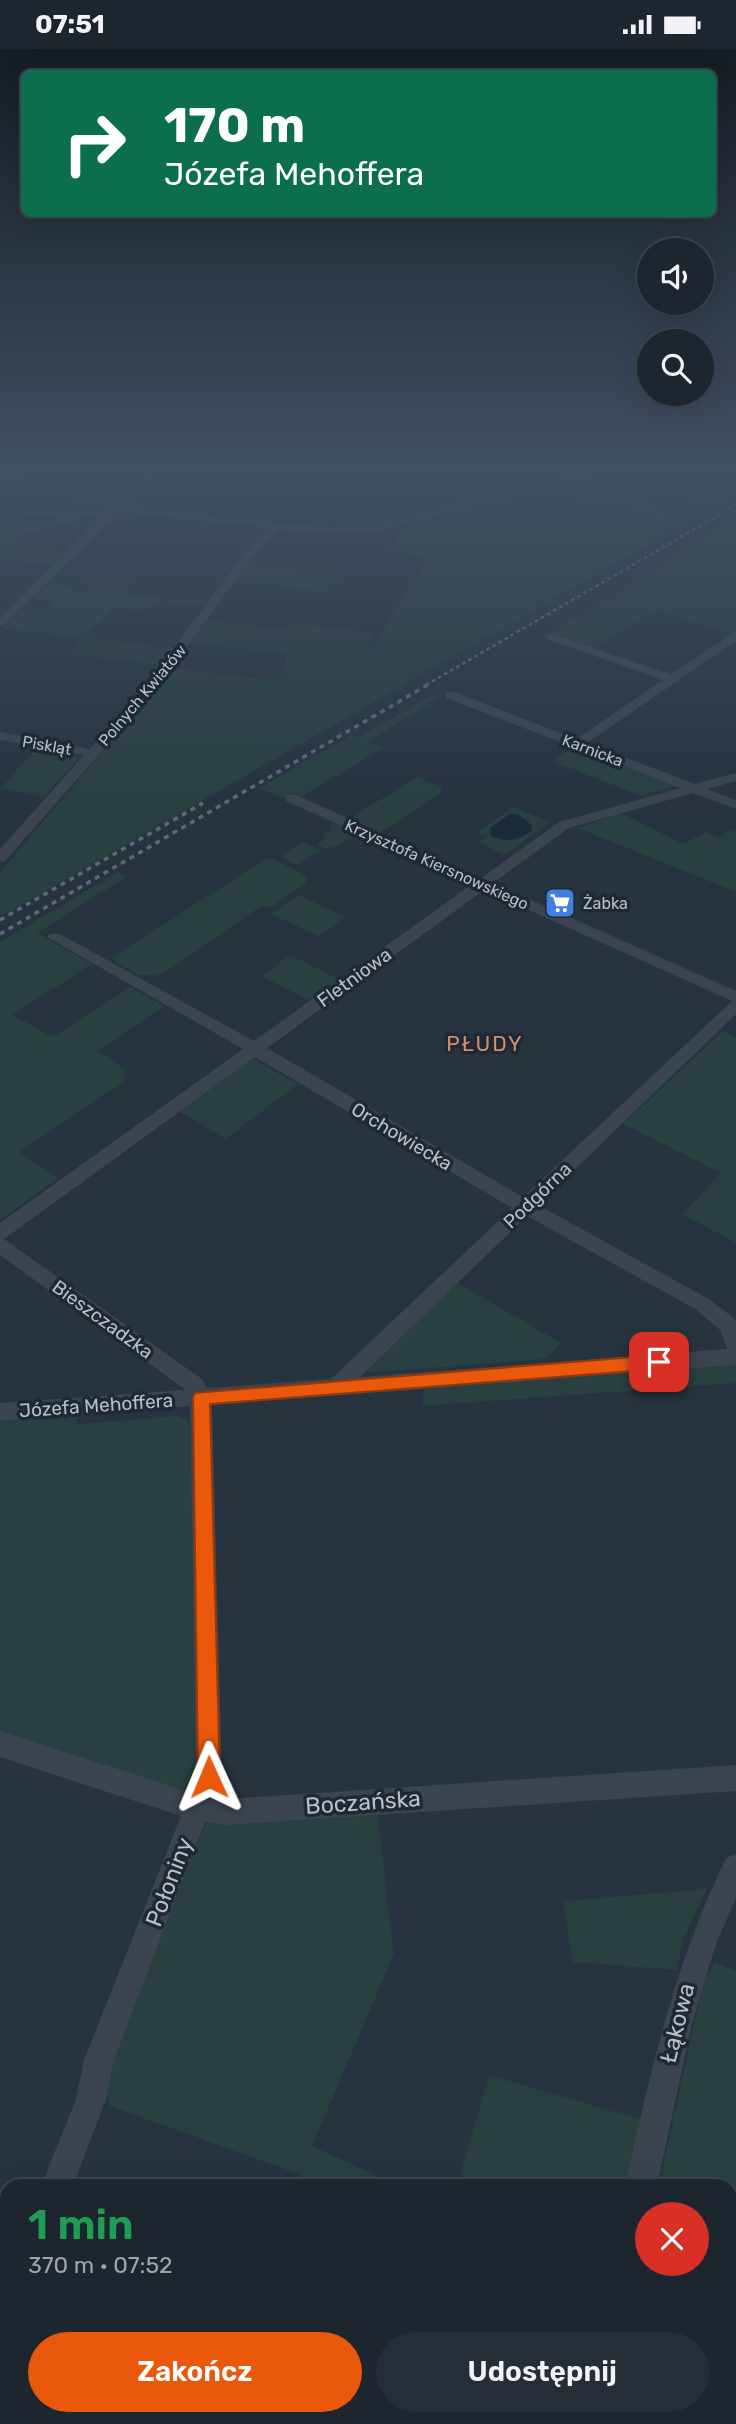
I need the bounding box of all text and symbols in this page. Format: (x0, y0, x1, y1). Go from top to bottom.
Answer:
text: 07:51 (35, 9, 105, 40)
text: 170 m (164, 96, 305, 154)
icon: right (49, 98, 140, 189)
text: Józefa Mehoffera (164, 155, 424, 193)
map controls (637, 238, 714, 406)
button: sound (637, 238, 714, 315)
button: search (637, 329, 714, 406)
street label: Polnych Kwiatów (95, 641, 190, 750)
street label: Karnicka (560, 730, 626, 771)
street label: Piskląt (21, 732, 73, 759)
street label: Krzysztofa Kiersnowskiego (342, 815, 531, 914)
supermarket icon: Żabka (543, 886, 577, 920)
place label: Żabka (583, 894, 628, 913)
street label: Fletniowa (313, 943, 396, 1012)
district label: PŁUDY (446, 1031, 524, 1056)
street label: Orchowiecka (347, 1097, 456, 1176)
street label: Podgórna (499, 1157, 576, 1233)
street label: Bieszczadzka (48, 1275, 158, 1364)
pin (629, 1332, 689, 1392)
icon: arrive (640, 1343, 678, 1381)
street label: Józefa Mehoffera (18, 1389, 174, 1422)
position arrow (172, 1740, 246, 1814)
street label: Boczańska (304, 1784, 422, 1820)
street label: Połoniny (139, 1833, 199, 1930)
street label: Łąkowa (654, 1980, 700, 2066)
text: 1 min (28, 2200, 134, 2250)
button: close (635, 2202, 709, 2276)
text: 370 m · 07:52 (28, 2251, 173, 2279)
button: Zakończ (28, 2332, 362, 2412)
button: Udostępnij (376, 2332, 709, 2412)

